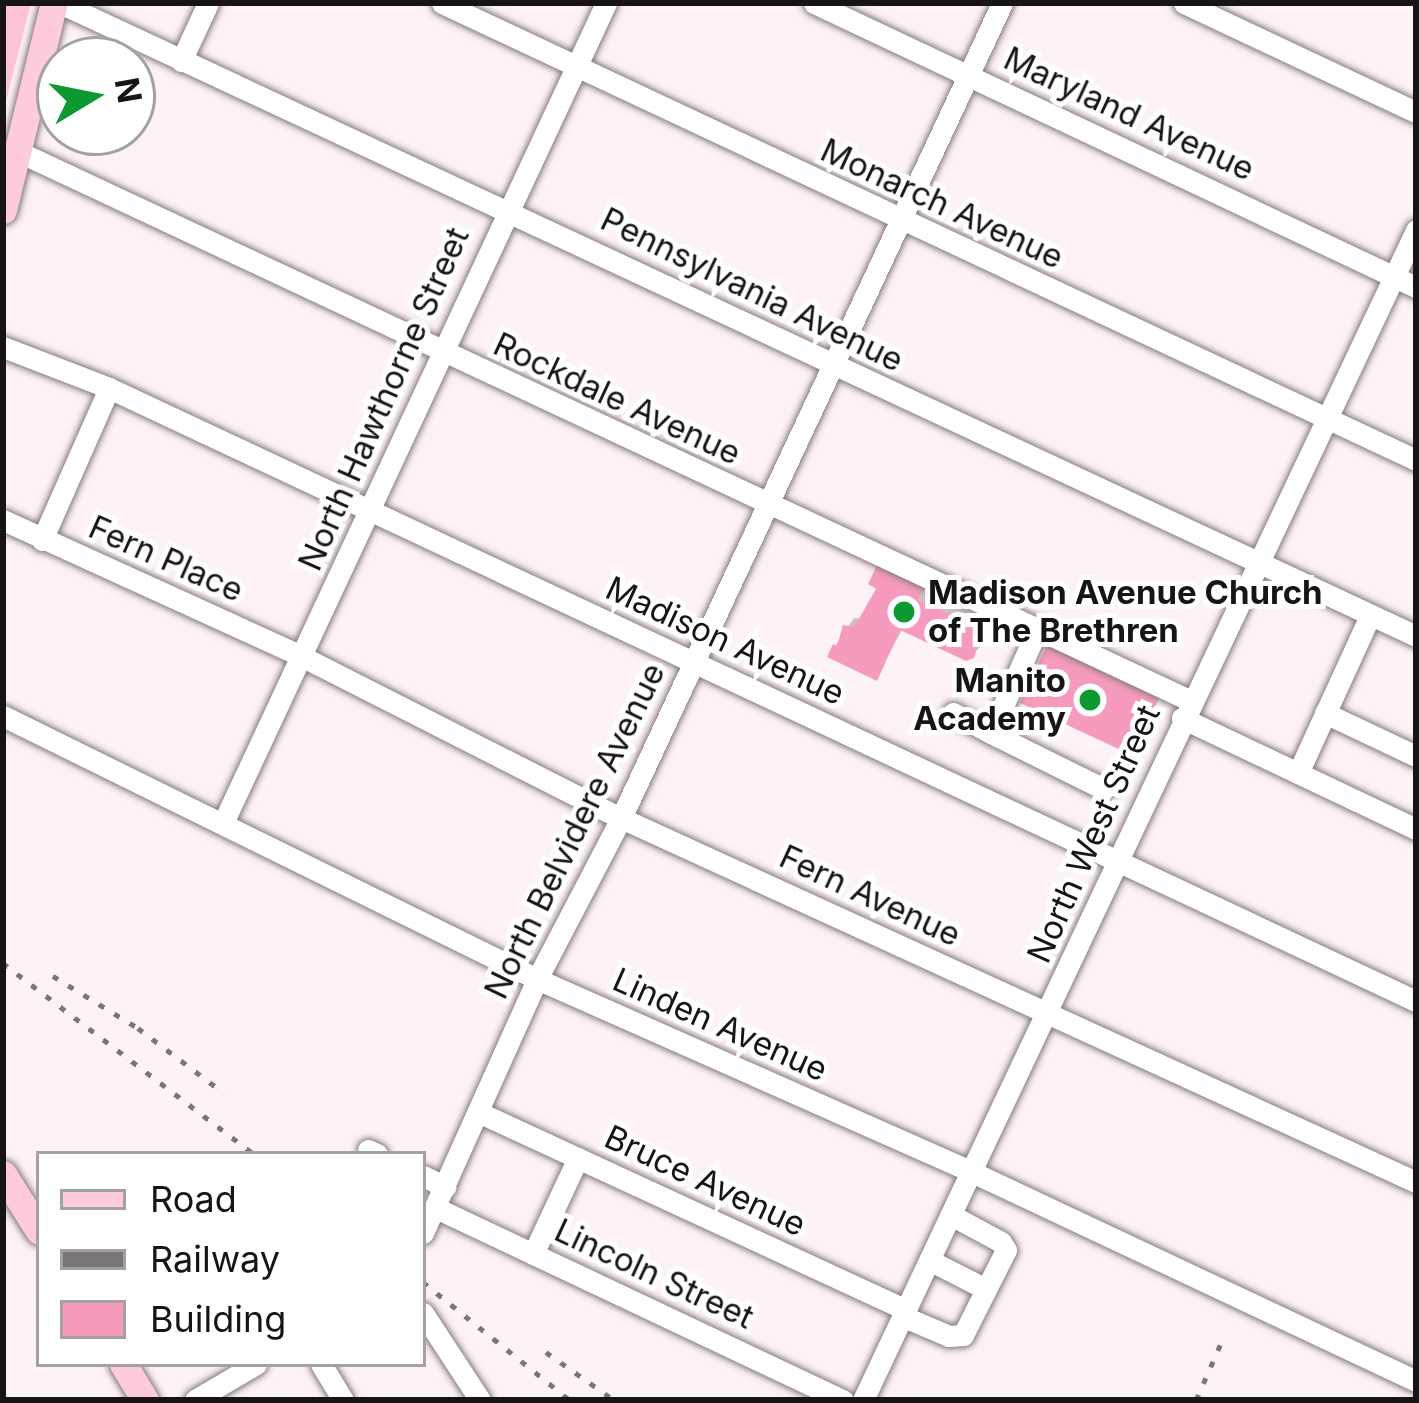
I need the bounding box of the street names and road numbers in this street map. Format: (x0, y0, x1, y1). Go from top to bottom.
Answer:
street label: Maryland Avenue (998, 39, 1260, 189)
street label: Monarch Avenue (814, 130, 1070, 278)
street label: Pennsylvania Avenue (594, 200, 910, 380)
street label: North Hawthorne Street (290, 221, 478, 577)
street label: Rockdale Avenue (487, 324, 747, 474)
street label: Fern Place (83, 507, 249, 611)
street label: Madison Avenue (600, 568, 850, 714)
street label: North Belvidere Avenue (476, 657, 674, 1005)
street label: North West Street (1019, 699, 1169, 969)
street label: Fern Avenue (773, 837, 967, 955)
street label: Linden Avenue (607, 960, 833, 1090)
street label: Bruce Avenue (598, 1117, 812, 1245)
street label: Lincoln Street (548, 1211, 760, 1337)

